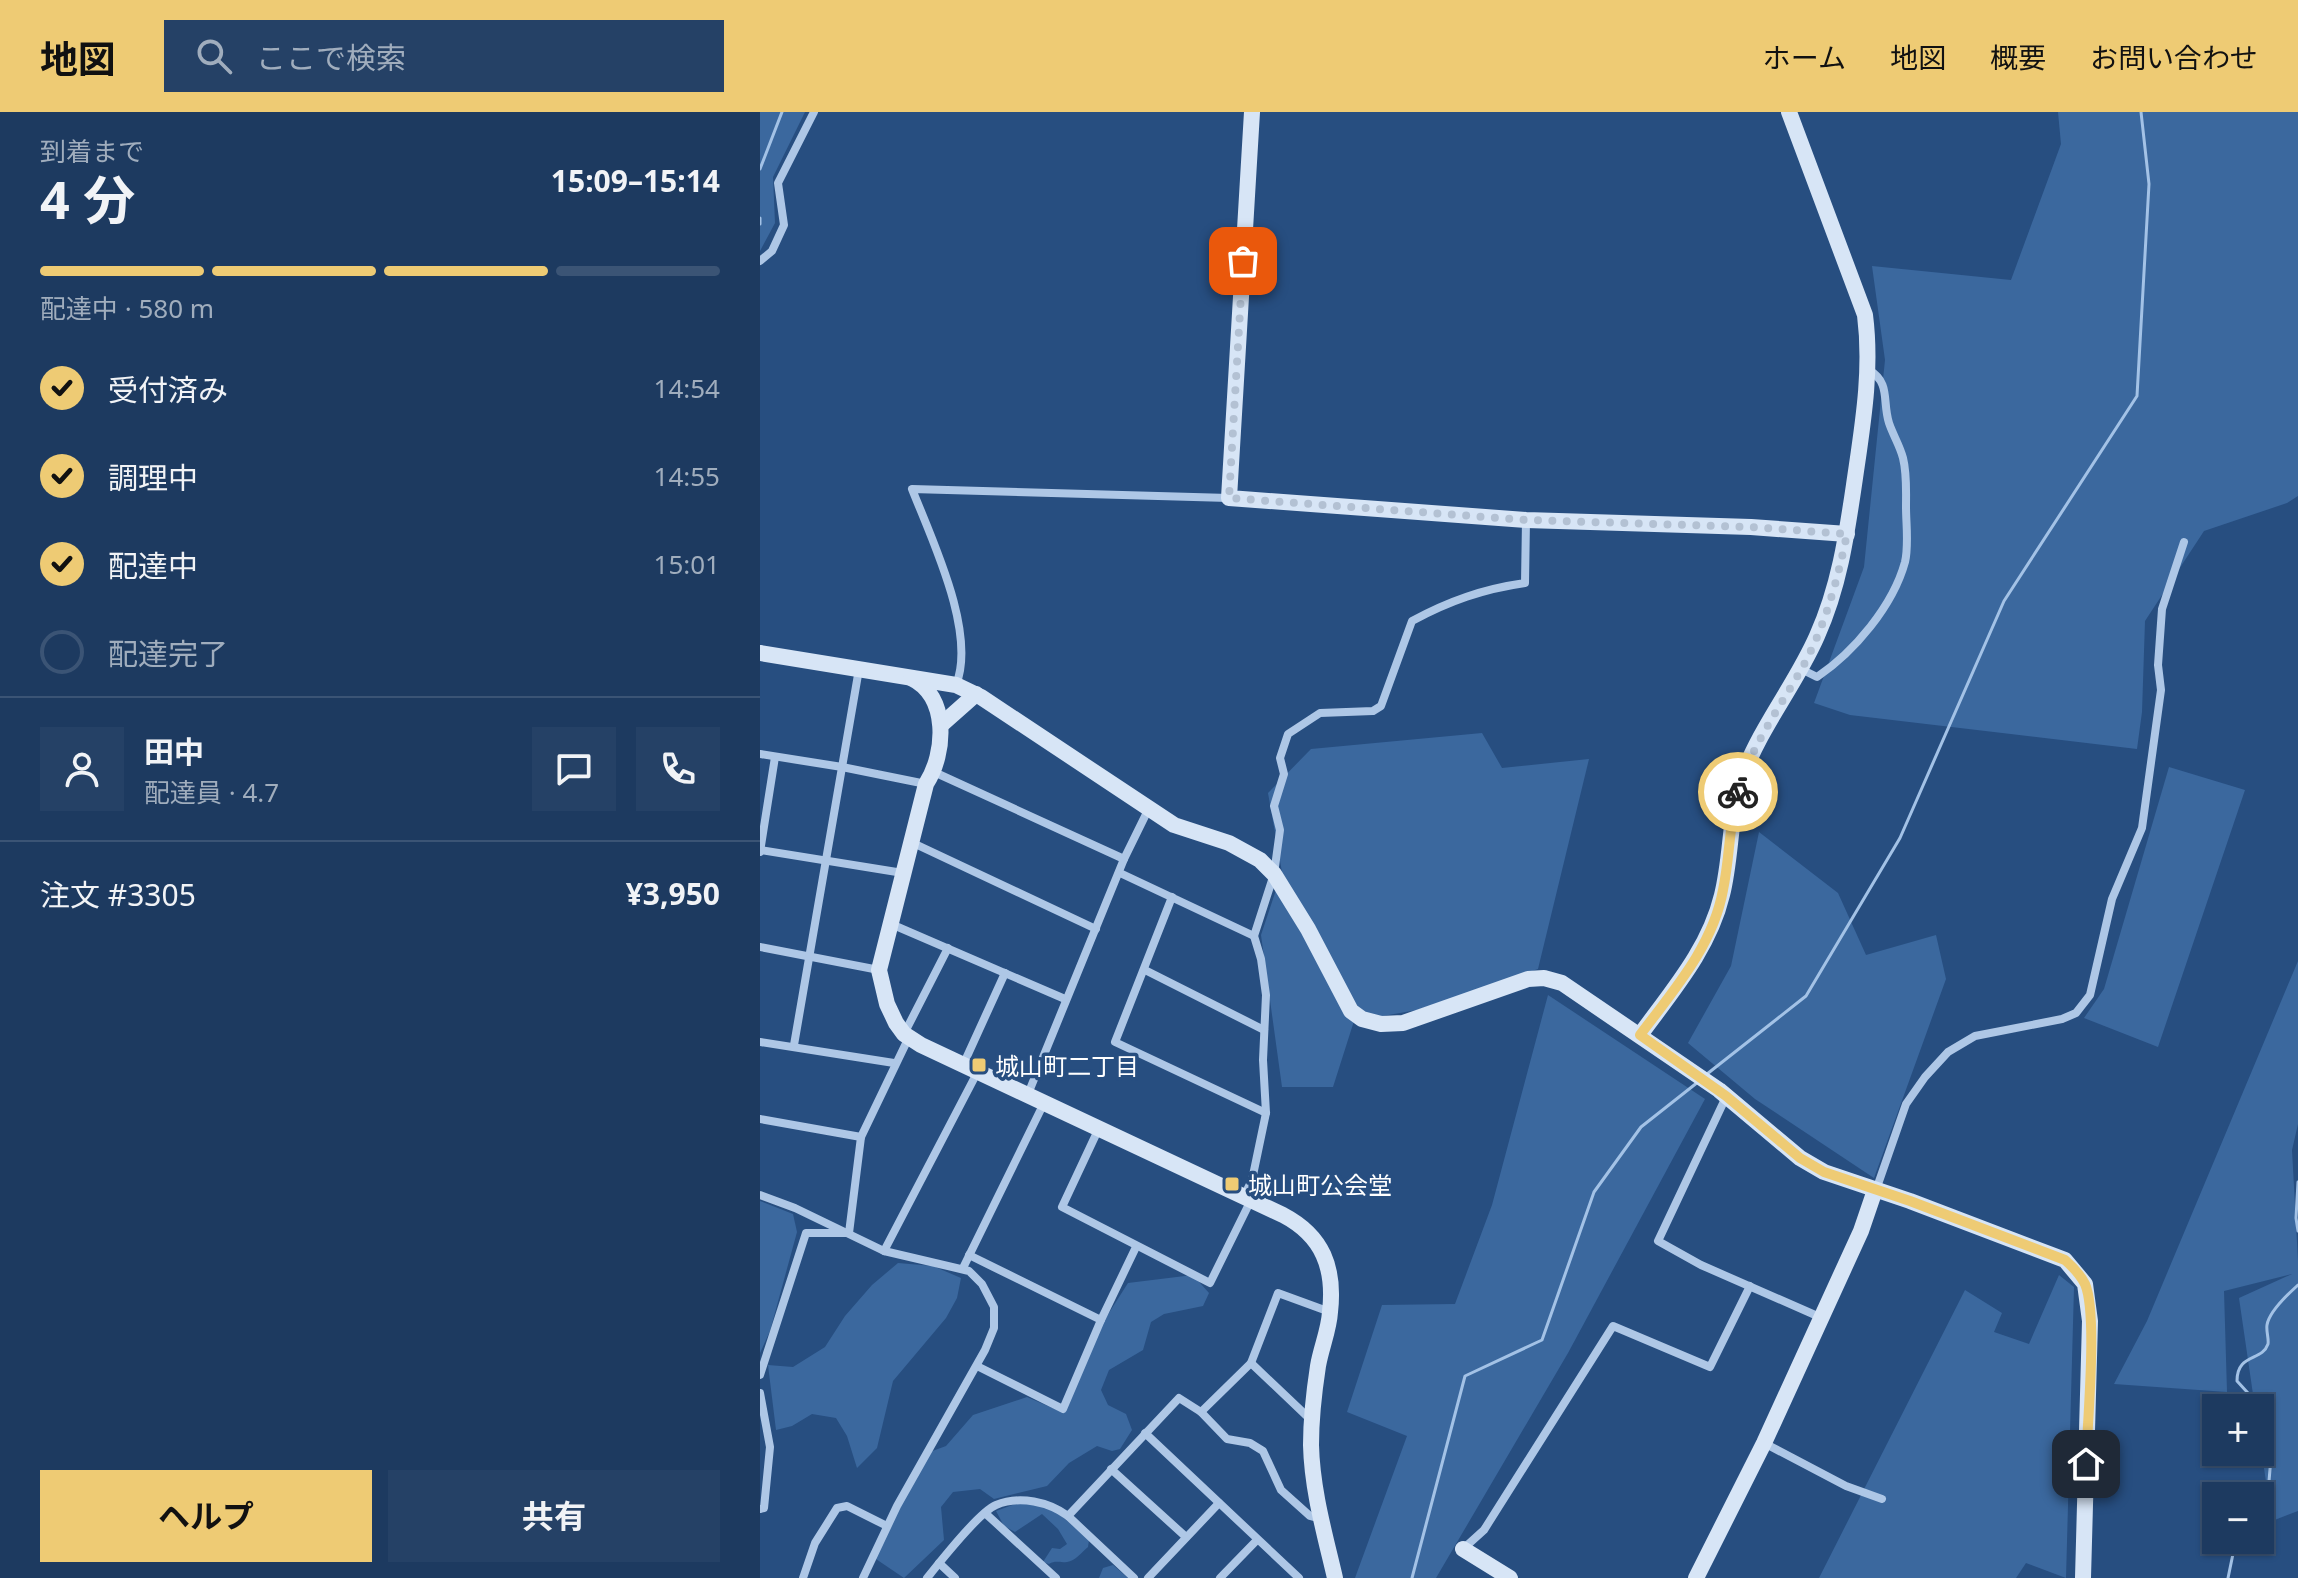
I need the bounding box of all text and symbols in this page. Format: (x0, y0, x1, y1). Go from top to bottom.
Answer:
search box (164, 20, 724, 92)
text: 地図 (40, 32, 116, 84)
icon: search (192, 34, 236, 78)
text: ここで検索 (256, 37, 406, 78)
text: ホーム (1763, 38, 1846, 76)
text: 地図 (1890, 38, 1946, 76)
text: 概要 (1990, 38, 2046, 76)
text: お問い合わせ (2090, 38, 2258, 76)
text: 到着まで (40, 133, 144, 169)
text: 15:09–15:14 (551, 160, 720, 201)
text: 4 分 (40, 163, 135, 234)
pin (1209, 227, 1277, 295)
icon: bag (1221, 239, 1265, 283)
text: 配達中 · 580 m (40, 290, 214, 326)
icon: check (40, 366, 84, 410)
text: 受付済み (108, 369, 228, 410)
text: 14:54 (654, 370, 720, 406)
icon: check (40, 454, 84, 498)
text: 調理中 (108, 457, 198, 498)
text: 14:55 (654, 458, 720, 494)
icon: check (40, 542, 84, 586)
text: 配達中 (108, 545, 198, 586)
text: 15:01 (654, 546, 720, 582)
text: 配達完了 (108, 633, 228, 674)
button: person (40, 727, 124, 811)
button: chat (532, 727, 616, 811)
button: phone (636, 727, 720, 811)
text: 田中 (144, 731, 204, 772)
courier (1698, 752, 1778, 832)
icon: bike (1716, 770, 1760, 814)
text: 配達員 · 4.7 (144, 774, 279, 810)
text: ¥3,950 (626, 873, 720, 914)
text: 注文 #3305 (40, 874, 196, 915)
place label: 城山町二丁目 (995, 1049, 1139, 1082)
marker: 城山町二丁目 (970, 1056, 988, 1074)
place label: 城山町公会堂 (1248, 1168, 1392, 1201)
marker: 城山町公会堂 (1223, 1175, 1241, 1193)
map controls (2202, 1394, 2274, 1554)
button: + (2202, 1394, 2274, 1466)
pin (2052, 1430, 2120, 1498)
icon: home (2064, 1442, 2108, 1486)
button: ヘルプ (40, 1470, 372, 1562)
button: 共有 (388, 1470, 720, 1562)
button: − (2202, 1482, 2274, 1554)

